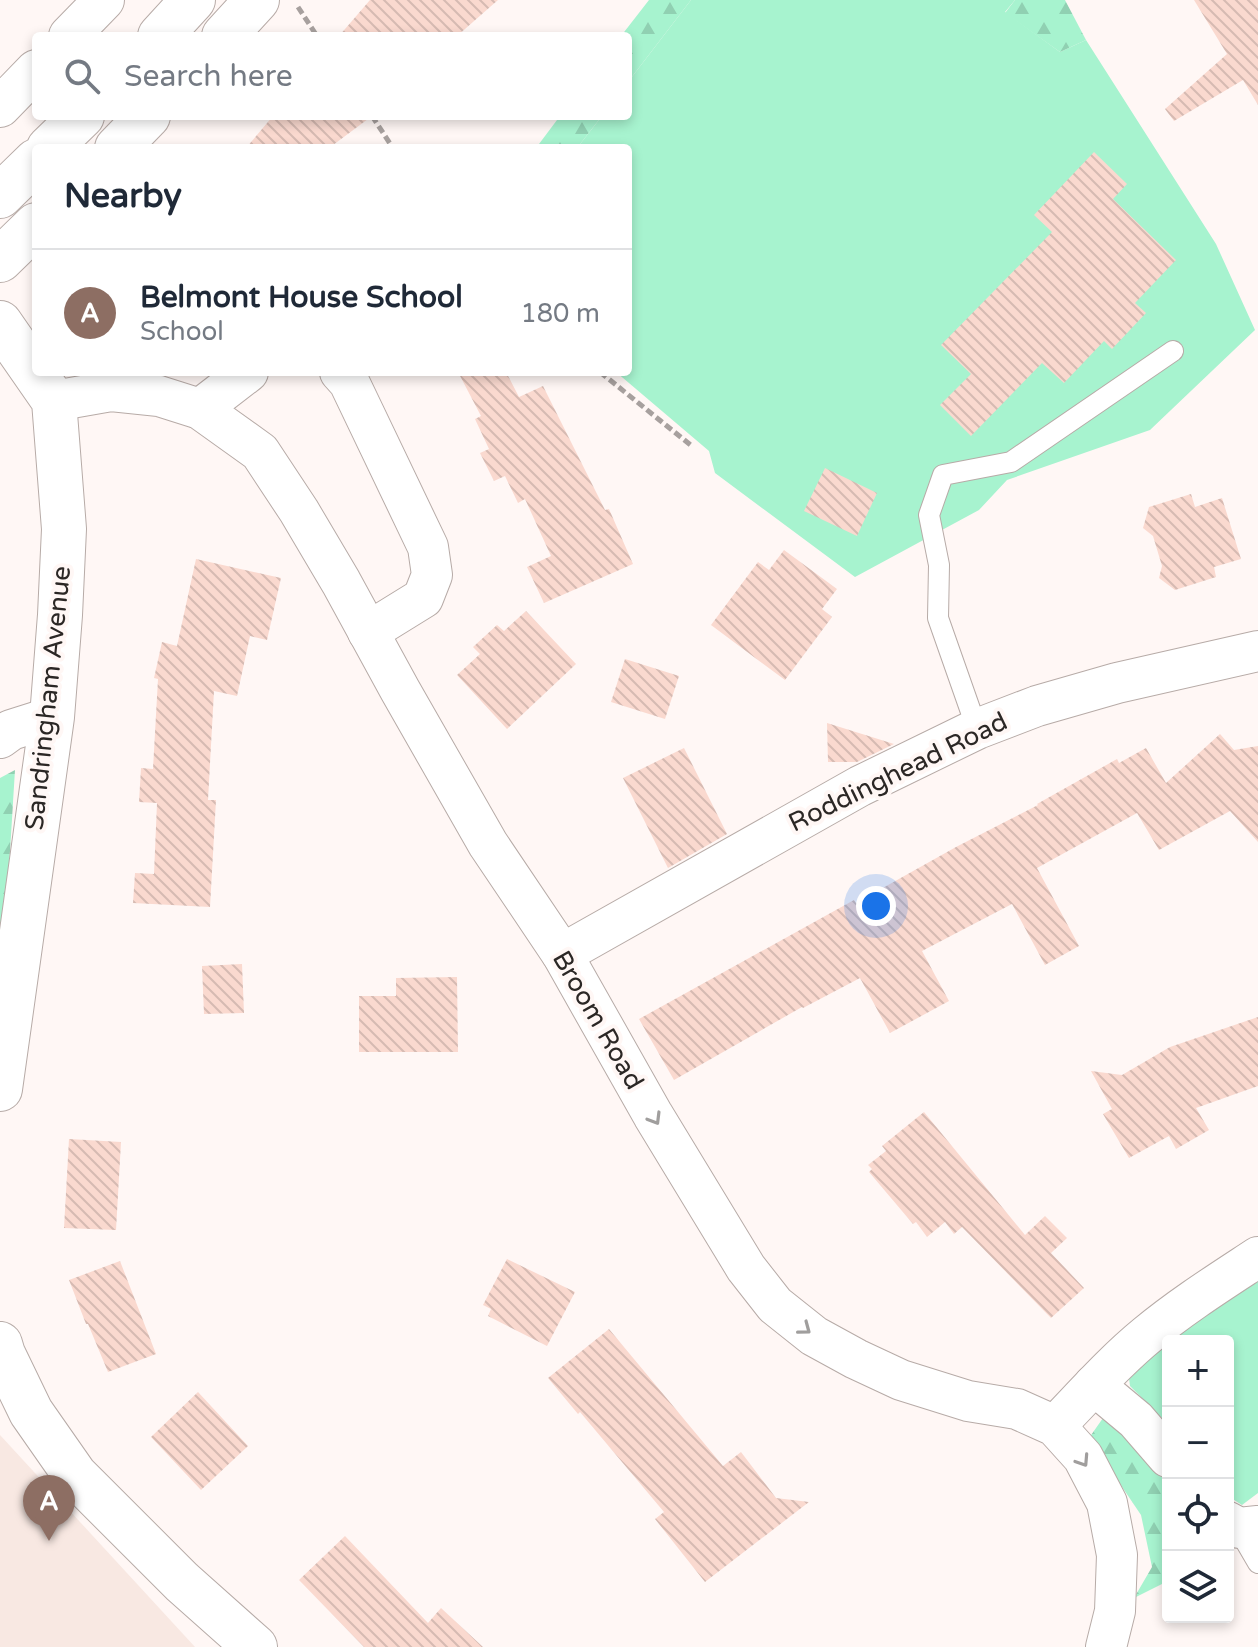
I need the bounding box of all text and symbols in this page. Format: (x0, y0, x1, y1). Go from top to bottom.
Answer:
search box (32, 32, 632, 120)
icon: search (60, 54, 104, 98)
text: Search here (124, 58, 293, 95)
text: Nearby (64, 176, 182, 217)
text: Belmont House School (140, 279, 463, 316)
text: A (80, 298, 100, 329)
text: 180 m (520, 298, 600, 329)
text: School (140, 316, 224, 347)
street label: Sandringham Avenue (19, 564, 77, 832)
street label: Roddinghead Road (784, 706, 1012, 838)
your location (856, 886, 896, 926)
street label: Broom Road (546, 945, 650, 1095)
one-way arrow (646, 1110, 661, 1125)
one-way arrow (796, 1319, 811, 1333)
map controls (1162, 1335, 1234, 1623)
button: + (1162, 1335, 1234, 1407)
button: − (1162, 1407, 1234, 1479)
one-way arrow (1074, 1452, 1089, 1467)
pin: A (23, 1475, 75, 1541)
button: locate (1162, 1479, 1234, 1551)
button: layers (1162, 1551, 1234, 1623)

